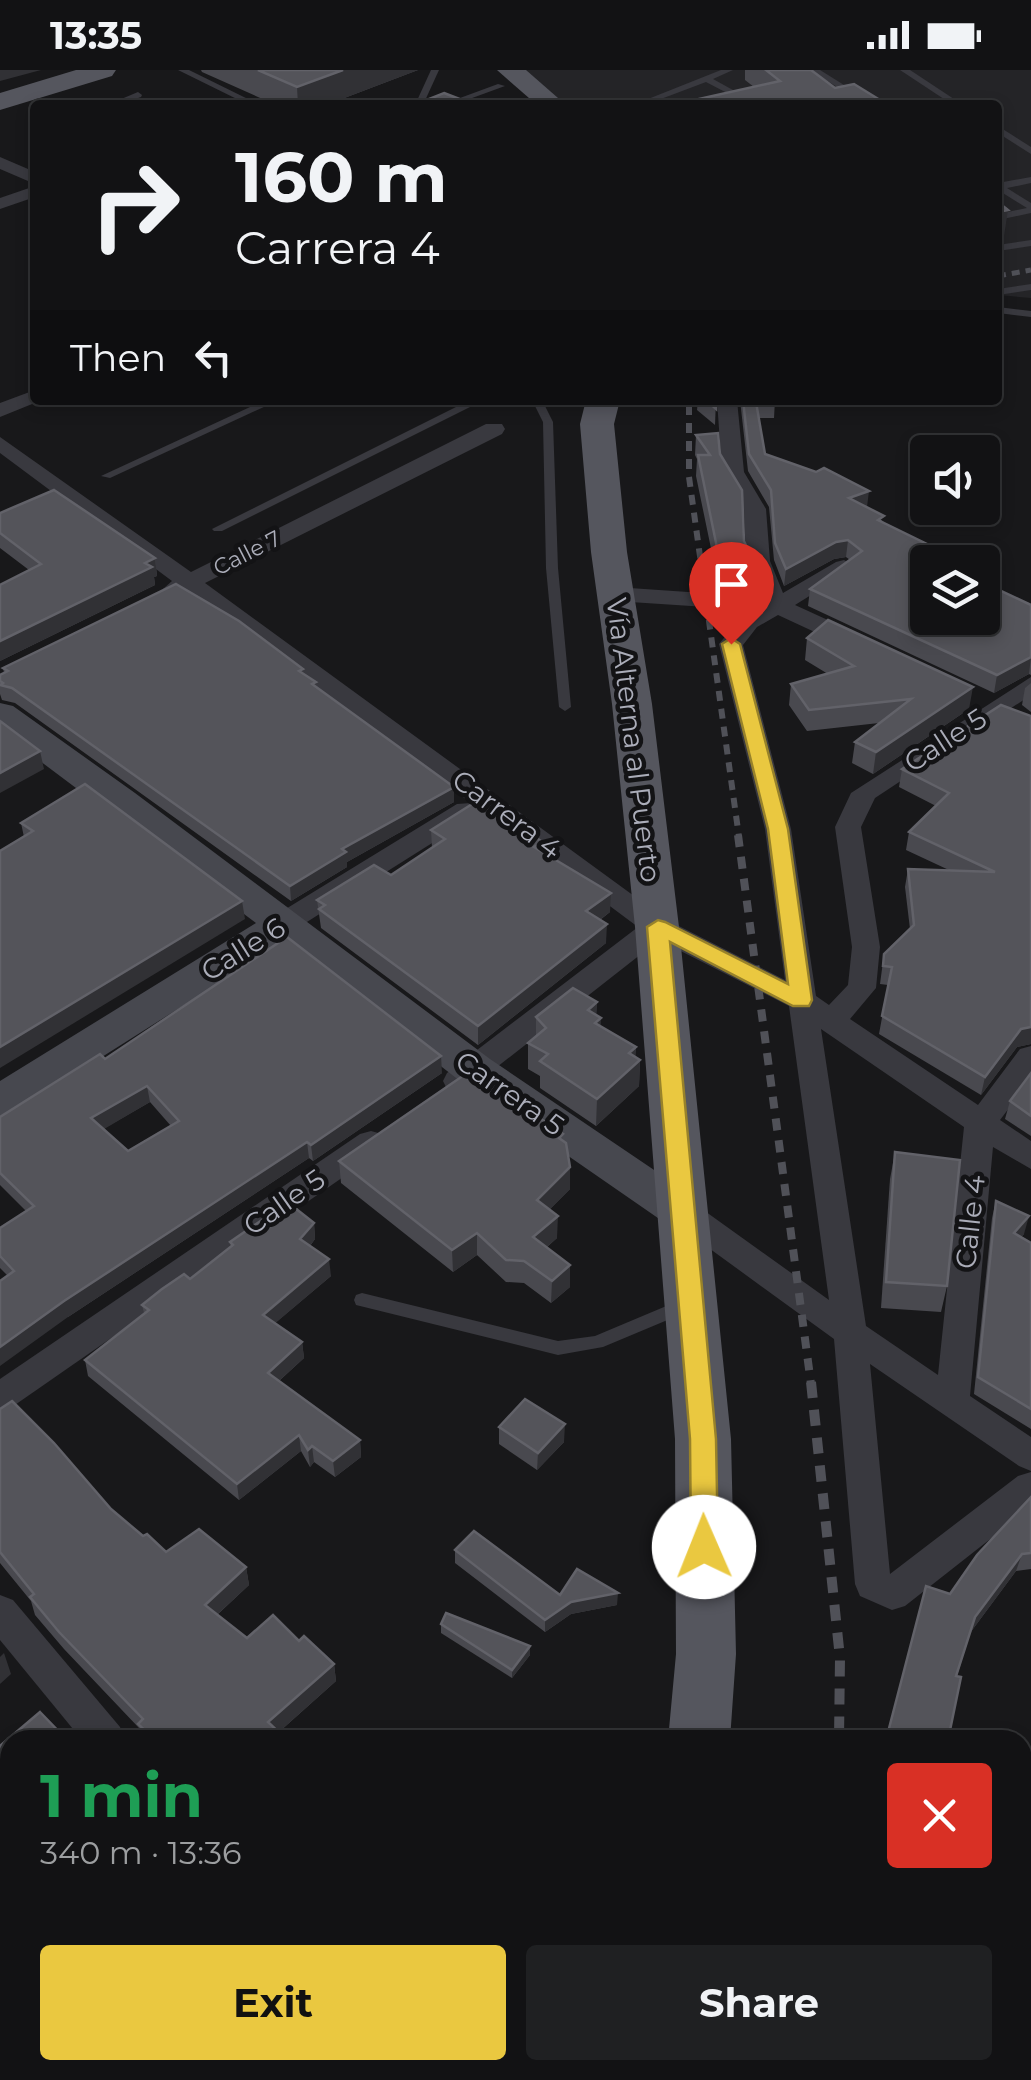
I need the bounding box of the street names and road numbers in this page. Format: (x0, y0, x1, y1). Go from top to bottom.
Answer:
street label: Calle 7 (209, 525, 285, 581)
street label: Vía Alterna al Puerto (600, 596, 668, 884)
street label: Calle 5 (897, 701, 993, 779)
street label: Carrera 4 (446, 762, 568, 866)
street label: Calle 6 (195, 910, 291, 988)
street label: Carrera 5 (449, 1043, 571, 1143)
street label: Calle 5 (237, 1162, 331, 1242)
street label: Calle 4 (948, 1173, 992, 1271)

